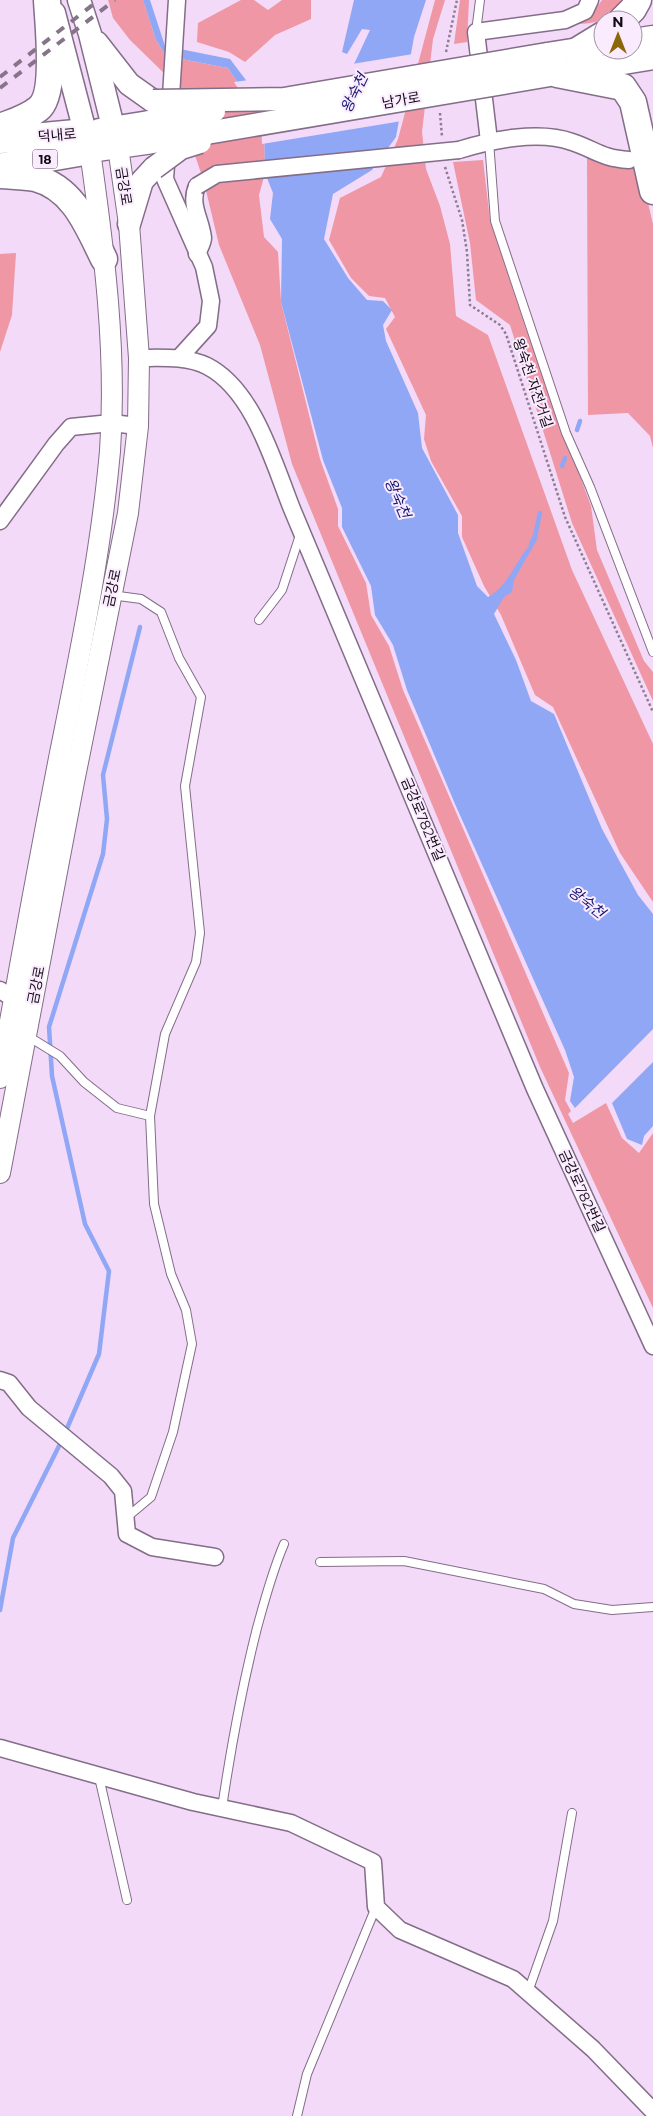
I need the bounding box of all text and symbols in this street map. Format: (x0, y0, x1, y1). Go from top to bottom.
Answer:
north arrow (593, 10, 643, 60)
text: N (612, 13, 624, 31)
water label: 왕숙천 (336, 68, 373, 116)
street label: 남가로 (380, 88, 422, 112)
street label: 덕내로 (37, 124, 77, 146)
road number: 18 (32, 150, 58, 168)
street label: 금강로 (112, 166, 136, 207)
street label: 왕숙천 자전거길 (509, 336, 557, 430)
water label: 왕숙천 (381, 475, 416, 523)
street label: 금강로 (99, 567, 125, 609)
street label: 금강로782번길 (397, 774, 449, 864)
water label: 왕숙천 (565, 882, 611, 924)
street label: 금강로 (23, 964, 49, 1006)
street label: 금강로782번길 (555, 1147, 609, 1235)

